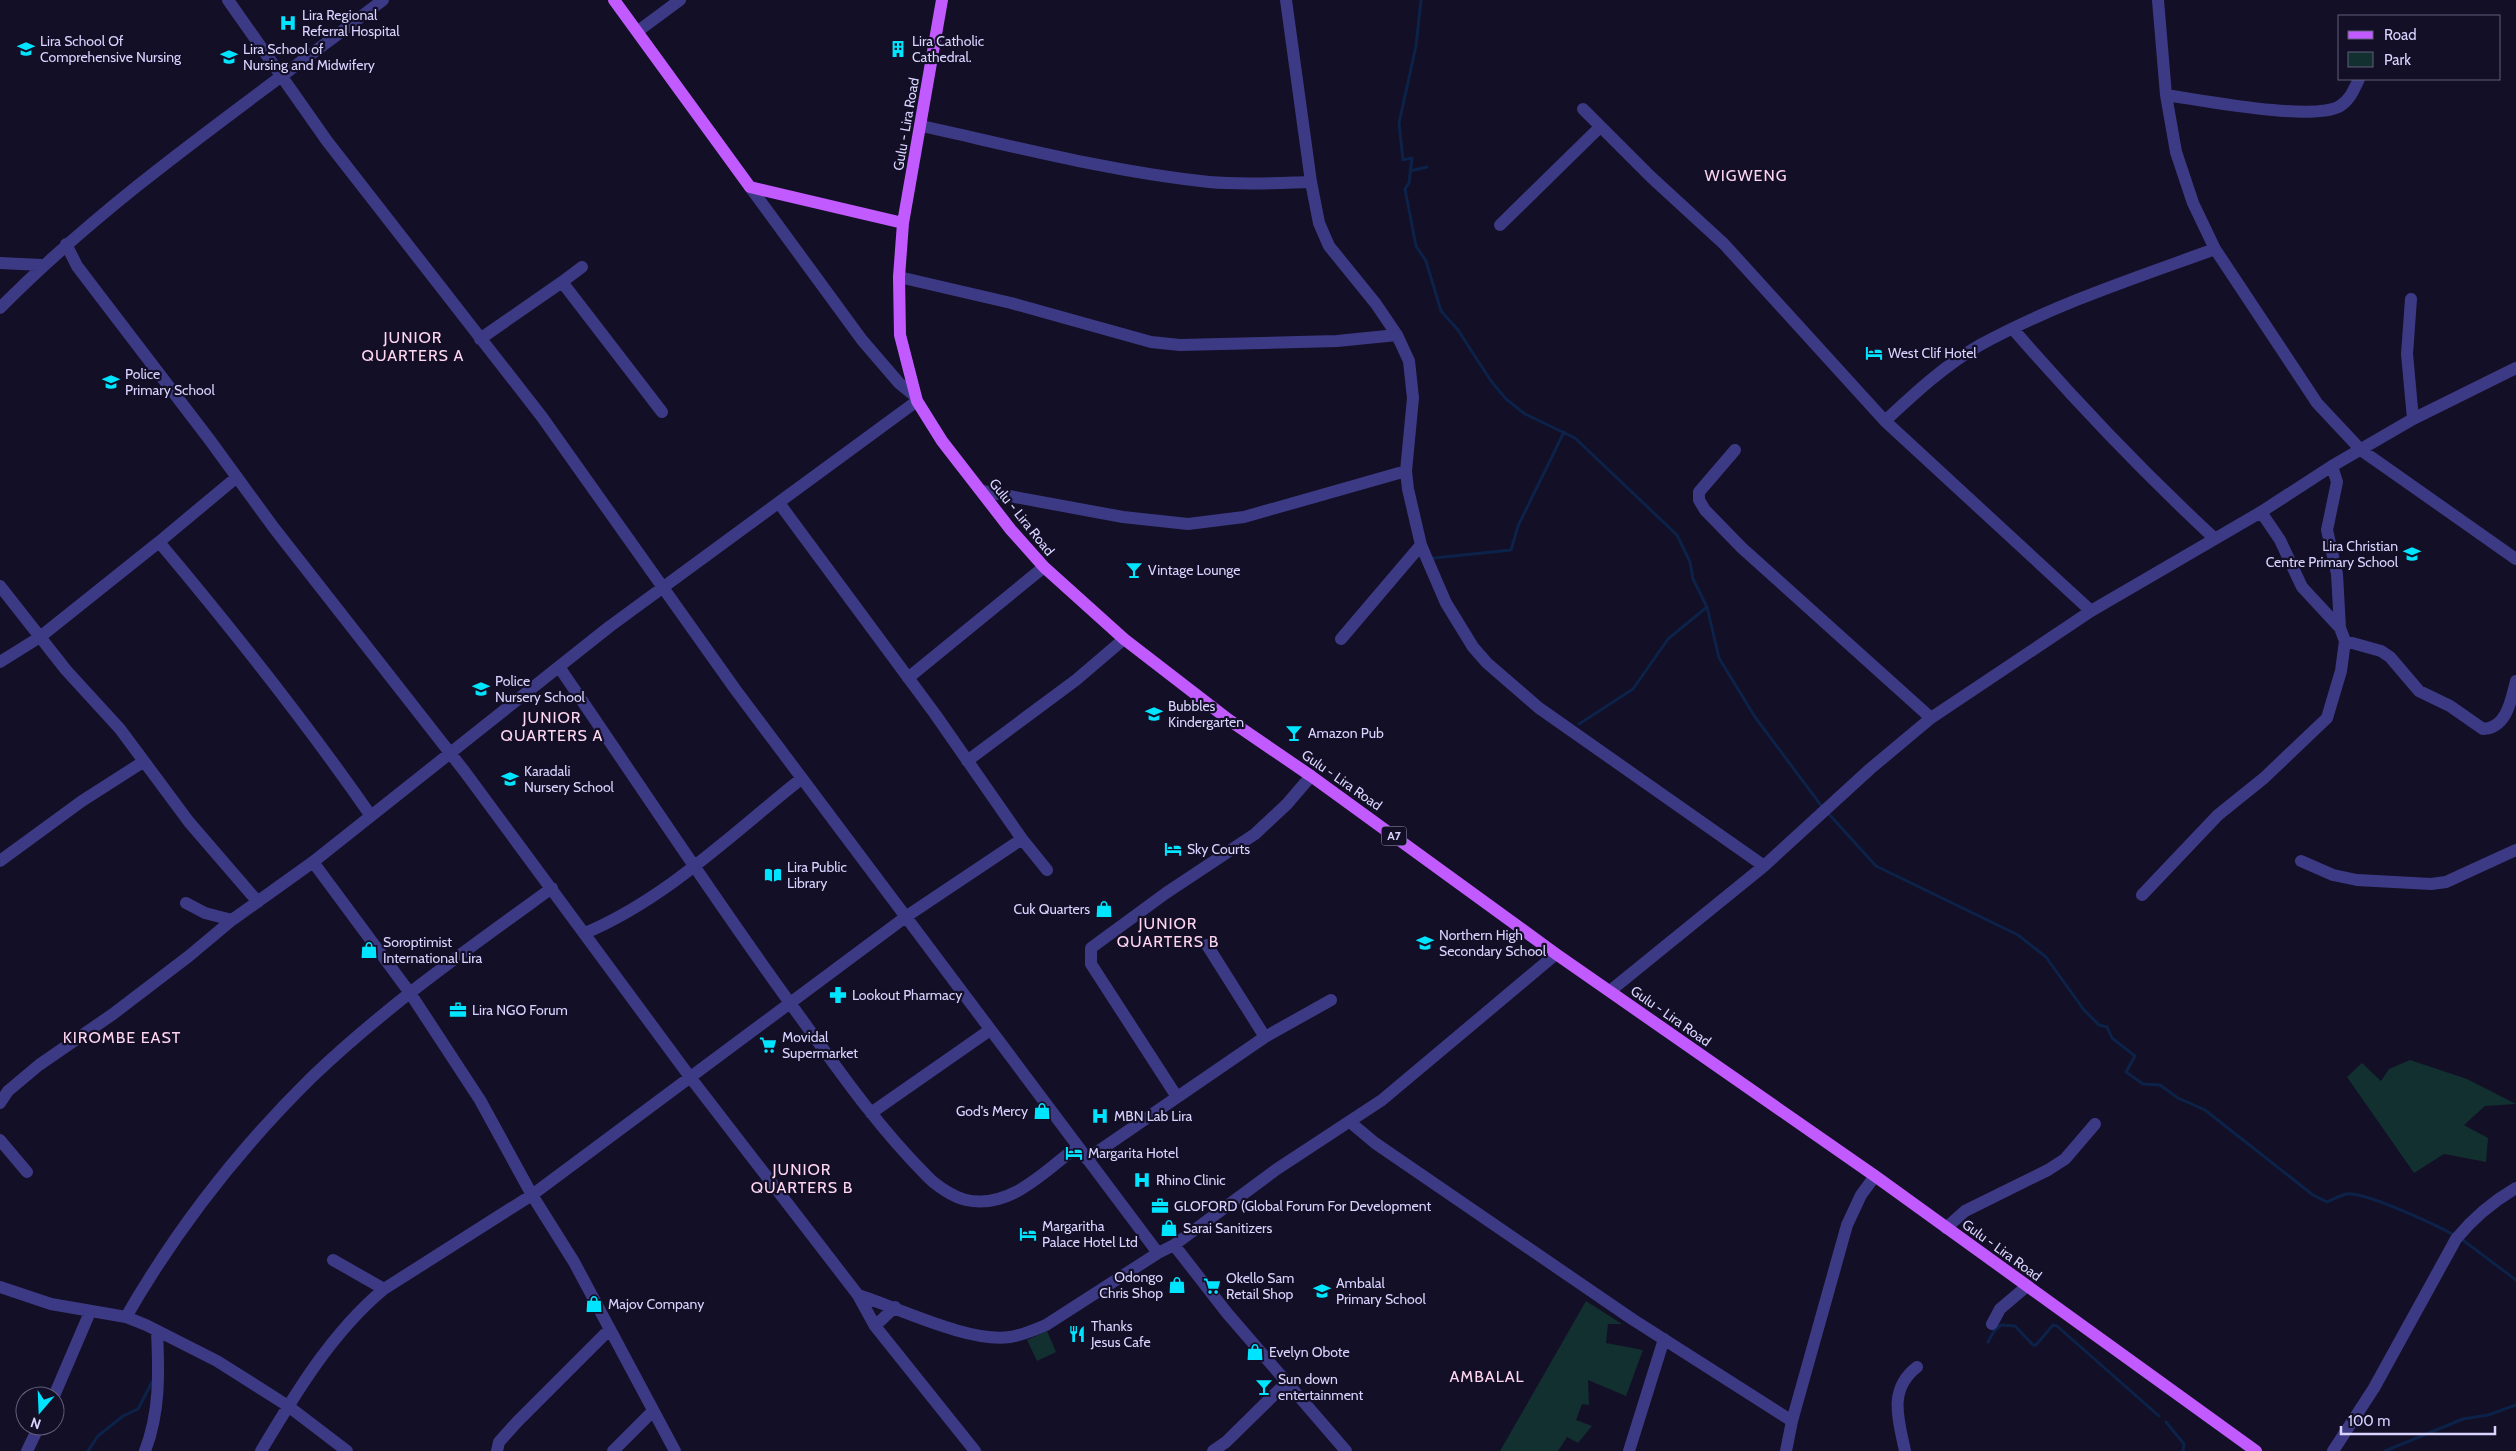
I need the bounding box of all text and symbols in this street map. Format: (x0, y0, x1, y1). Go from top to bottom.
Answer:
place label: Lira Regional Referral Hospital (302, 6, 400, 40)
hospital icon: Lira Regional Referral Hospital (278, 13, 298, 33)
legend (2338, 15, 2501, 80)
text: Road (2384, 26, 2417, 44)
place label: Lira School Of Comprehensive Nursing (40, 32, 182, 66)
place label: Lira Catholic Cathedral. (912, 32, 984, 66)
school or university icon: Lira School Of Comprehensive Nursing (16, 39, 36, 59)
building icon: Lira Catholic Cathedral. (888, 39, 908, 59)
place label: Lira School of Nursing and Midwifery (243, 40, 375, 74)
school or university icon: Lira School of Nursing and Midwifery (219, 47, 239, 67)
text: Park (2384, 51, 2411, 69)
street label: Gulu - Lira Road (889, 76, 923, 172)
district label: WIGWENG (1705, 166, 1787, 185)
district label: JUNIOR QUARTERS A (362, 328, 464, 365)
hotel icon: West Clif Hotel (1864, 343, 1884, 363)
place label: West Clif Hotel (1888, 344, 1977, 362)
place label: Police Primary School (125, 365, 215, 399)
school or university icon: Police Primary School (101, 372, 121, 392)
street label: Gulu - Lira Road (985, 475, 1059, 559)
place label: Lira Christian Centre Primary School (2266, 537, 2399, 571)
school or university icon: Lira Christian Centre Primary School (2402, 544, 2422, 564)
bar icon: Vintage Lounge (1124, 560, 1144, 580)
place label: Vintage Lounge (1148, 561, 1240, 579)
place label: Police Nursery School (495, 672, 586, 706)
school or university icon: Police Nursery School (471, 679, 491, 699)
place label: Bubbles Kindergarten (1168, 697, 1244, 731)
school or university icon: Bubbles Kindergarten (1144, 704, 1164, 724)
district label: JUNIOR QUARTERS A (501, 708, 603, 745)
bar icon: Amazon Pub (1284, 723, 1304, 743)
place label: Amazon Pub (1308, 724, 1384, 742)
street label: Gulu - Lira Road (1298, 746, 1386, 814)
place label: Karadali Nursery School (524, 762, 615, 796)
school or university icon: Karadali Nursery School (500, 769, 520, 789)
road number: A7 (1382, 826, 1406, 846)
hotel icon: Sky Courts (1163, 839, 1183, 859)
place label: Sky Courts (1187, 840, 1250, 858)
place label: Lira Public Library (787, 858, 847, 892)
library icon: Lira Public Library (763, 865, 783, 885)
shop icon: Cuk Quarters (1094, 899, 1114, 919)
place label: Cuk Quarters (1014, 900, 1090, 918)
district label: JUNIOR QUARTERS B (1117, 914, 1219, 951)
place label: Northern High Secondary School (1439, 926, 1547, 960)
place label: Soroptimist International Lira (383, 933, 483, 967)
school or university icon: Northern High Secondary School (1415, 933, 1435, 953)
shop icon: Soroptimist International Lira (359, 940, 379, 960)
street label: Gulu - Lira Road (1627, 982, 1715, 1050)
pharmacy icon: Lookout Pharmacy (828, 985, 848, 1005)
place label: Lookout Pharmacy (852, 986, 962, 1004)
office icon: Lira NGO Forum (448, 1000, 468, 1020)
place label: Lira NGO Forum (472, 1001, 568, 1019)
district label: KIROMBE EAST (63, 1028, 181, 1047)
place label: Movidal Supermarket (782, 1028, 858, 1062)
supermarket icon: Movidal Supermarket (758, 1035, 778, 1055)
shop icon: God's Mercy (1032, 1101, 1052, 1121)
place label: God's Mercy (956, 1102, 1028, 1120)
hospital icon: MBN Lab Lira (1090, 1106, 1110, 1126)
place label: MBN Lab Lira (1114, 1107, 1193, 1125)
hotel icon: Margarita Hotel (1064, 1143, 1084, 1163)
place label: Margarita Hotel (1088, 1144, 1179, 1162)
district label: JUNIOR QUARTERS B (751, 1160, 853, 1197)
hospital icon: Rhino Clinic (1132, 1170, 1152, 1190)
place label: Rhino Clinic (1156, 1171, 1226, 1189)
office icon: GLOFORD (Global Forum For Development (1150, 1196, 1170, 1216)
place label: GLOFORD (Global Forum For Development (1174, 1197, 1431, 1215)
street label: Gulu - Lira Road (1959, 1215, 2045, 1285)
place label: Margaritha Palace Hotel Ltd (1042, 1217, 1138, 1251)
shop icon: Sarai Sanitizers (1159, 1218, 1179, 1238)
place label: Sarai Sanitizers (1183, 1219, 1272, 1237)
hotel icon: Margaritha Palace Hotel Ltd (1018, 1224, 1038, 1244)
place label: Odongo Chris Shop (1099, 1268, 1163, 1302)
place label: Okello Sam Retail Shop (1226, 1269, 1294, 1303)
place label: Ambalal Primary School (1336, 1274, 1426, 1308)
shop icon: Odongo Chris Shop (1167, 1275, 1187, 1295)
supermarket icon: Okello Sam Retail Shop (1202, 1276, 1222, 1296)
school or university icon: Ambalal Primary School (1312, 1281, 1332, 1301)
shop icon: Majov Company (584, 1294, 604, 1314)
place label: Majov Company (608, 1295, 704, 1313)
place label: Thanks Jesus Cafe (1090, 1317, 1151, 1351)
restaurant icon: Thanks Jesus Cafe (1067, 1324, 1087, 1344)
shop icon: Evelyn Obote (1245, 1342, 1265, 1362)
place label: Evelyn Obote (1269, 1343, 1350, 1361)
district label: AMBALAL (1449, 1367, 1525, 1386)
place label: Sun down entertainment (1278, 1370, 1364, 1404)
bar icon: Sun down entertainment (1254, 1377, 1274, 1397)
north arrow (15, 1386, 65, 1436)
scale bar (2341, 1404, 2495, 1436)
text: 100 m (2348, 1412, 2390, 1430)
text: N (28, 1413, 43, 1433)

